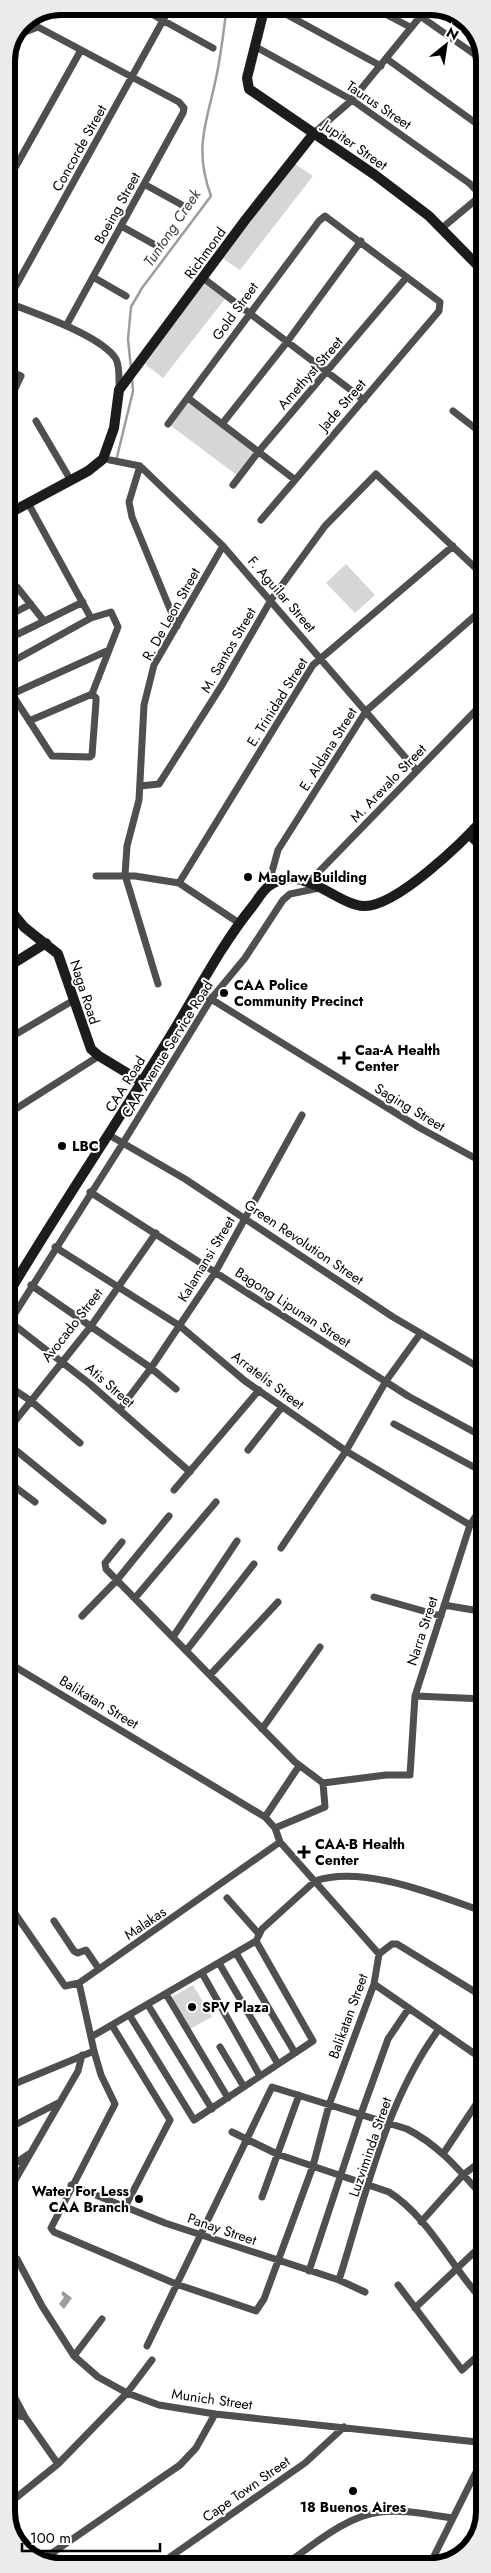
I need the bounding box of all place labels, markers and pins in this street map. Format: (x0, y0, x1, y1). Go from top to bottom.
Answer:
place label: Maglaw Building (258, 867, 367, 887)
marker: Maglaw Building (242, 871, 254, 883)
place label: CAA Police Community Precinct (234, 975, 364, 1011)
marker: CAA Police Community Precinct (218, 987, 230, 999)
place label: Caa-A Health Center (355, 1040, 440, 1076)
marker: Caa-A Health Center (337, 1051, 351, 1065)
place label: LBC (72, 1136, 99, 1156)
marker: LBC (56, 1140, 68, 1152)
place label: CAA-B Health Center (315, 1834, 405, 1870)
marker: CAA-B Health Center (297, 1845, 311, 1859)
place label: SPV Plaza (202, 1997, 269, 2017)
marker: SPV Plaza (186, 2001, 198, 2013)
place label: Water For Less CAA Branch (32, 2181, 130, 2217)
marker: Water For Less CAA Branch (133, 2193, 145, 2205)
marker: 18 Buenos Aires (347, 2485, 359, 2497)
place label: 18 Buenos Aires (300, 2497, 407, 2517)

